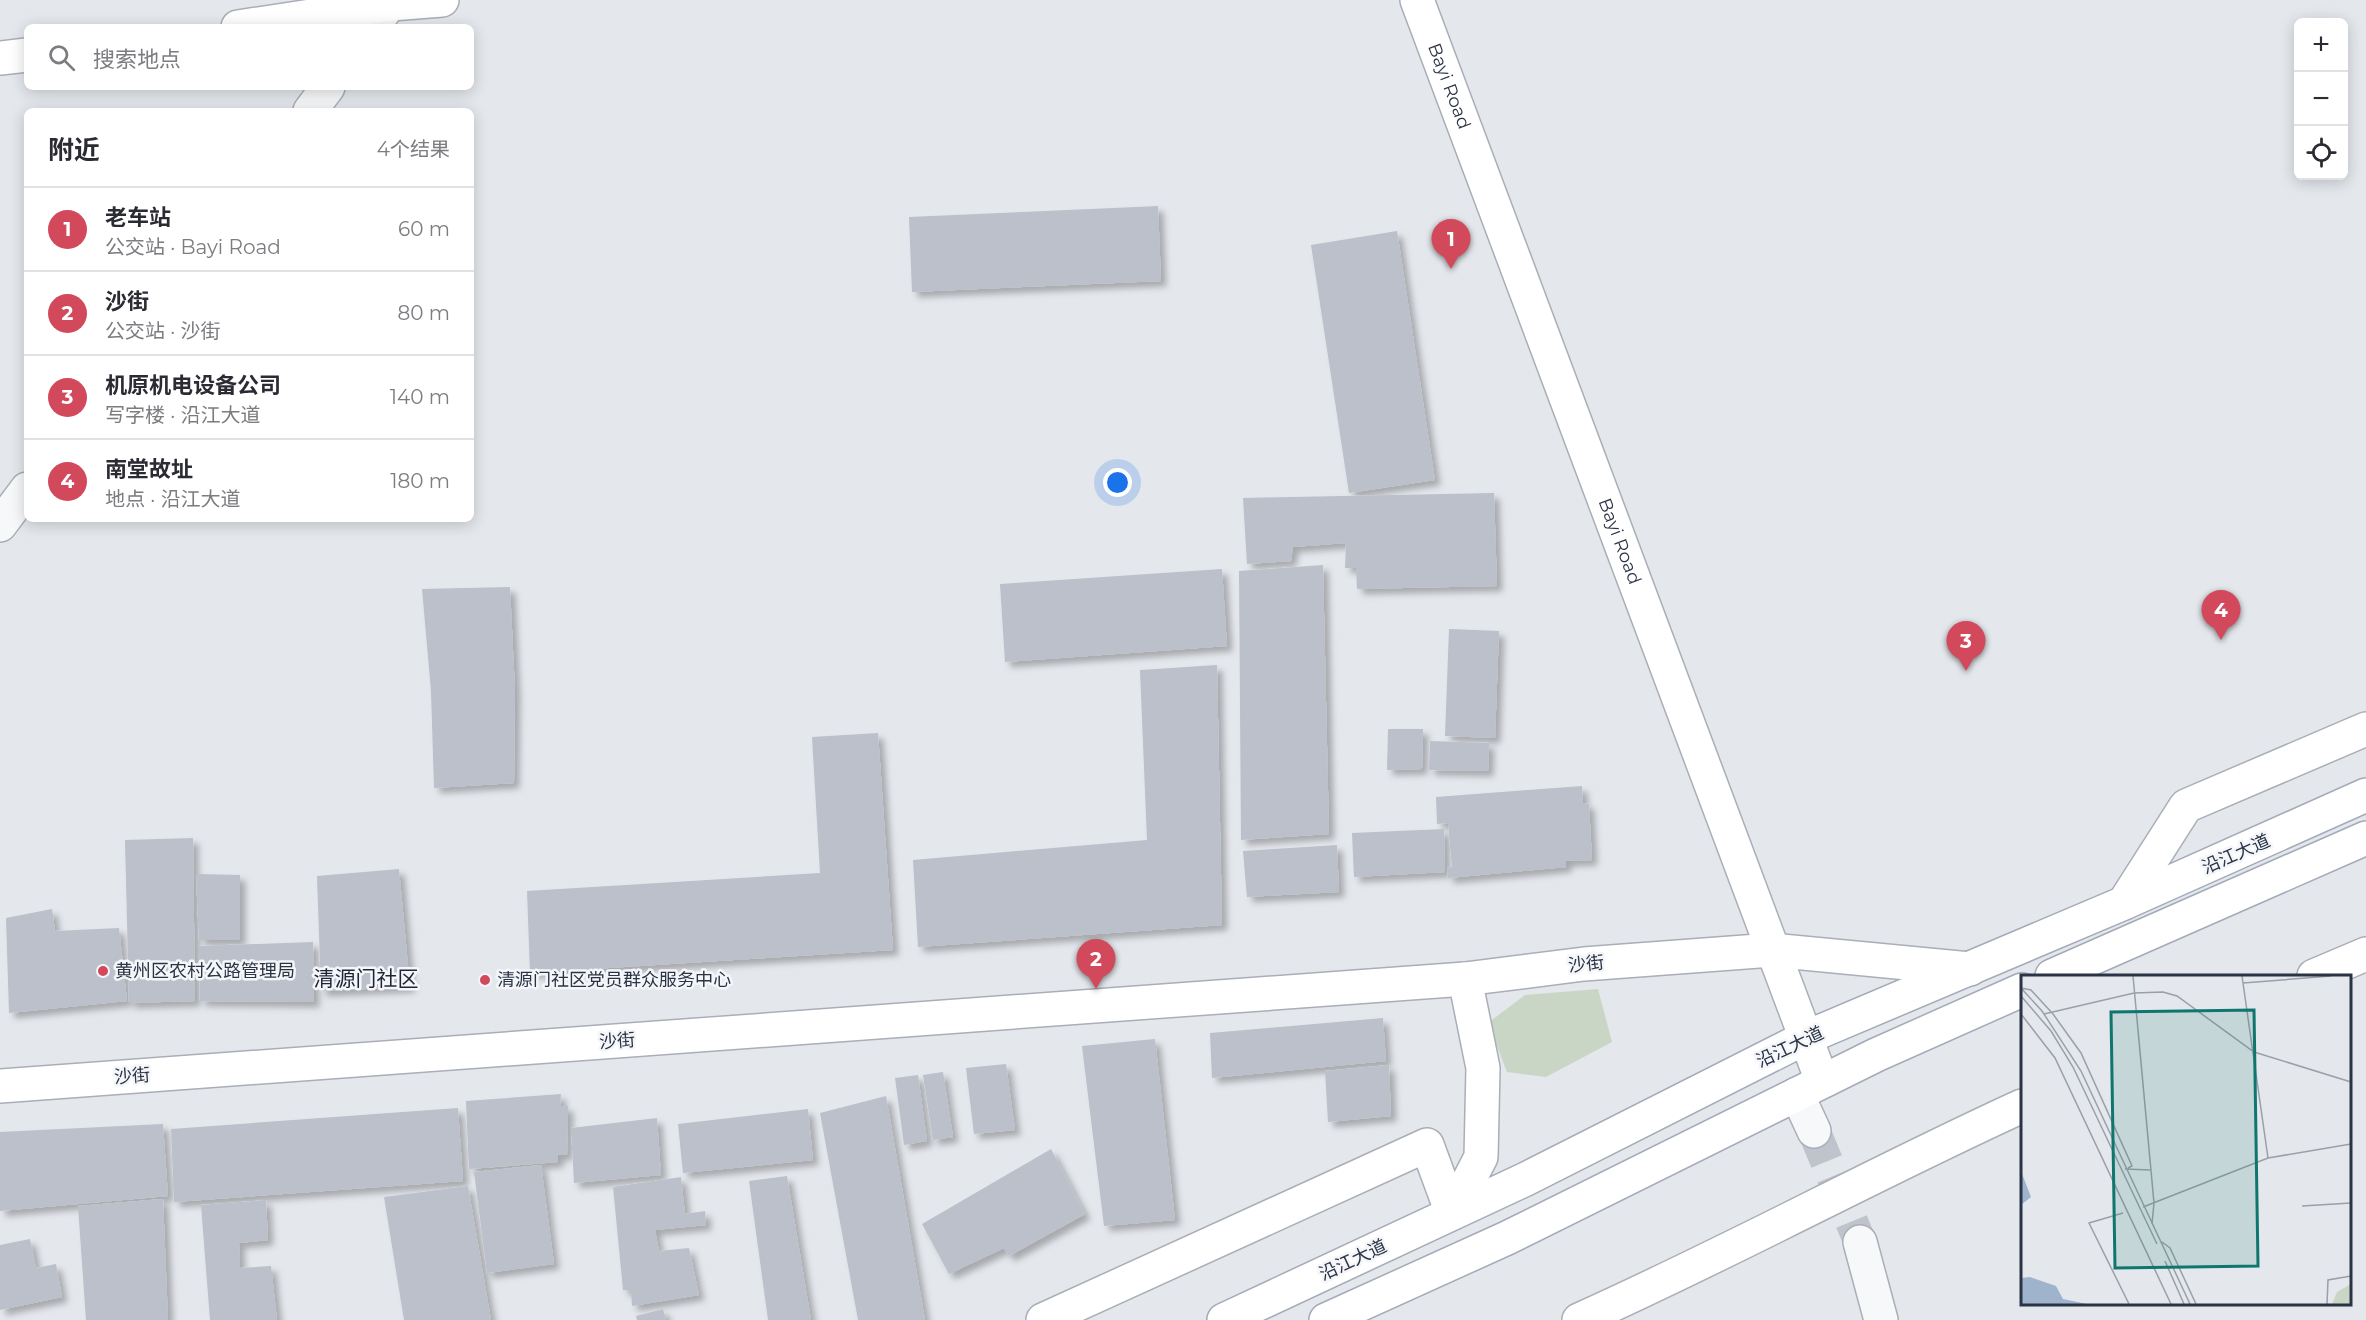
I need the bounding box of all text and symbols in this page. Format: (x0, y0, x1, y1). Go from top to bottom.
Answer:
map controls (2294, 18, 2348, 180)
button: + (2294, 18, 2348, 72)
search box (24, 24, 474, 90)
street label: Bayi Road (1423, 40, 1475, 132)
icon: search (45, 41, 78, 74)
text: 搜索地点 (93, 46, 181, 73)
button: − (2294, 72, 2348, 126)
button: locate (2294, 126, 2348, 180)
text: 附近 (48, 134, 100, 166)
text: 4个结果 (377, 137, 450, 161)
text: 老车站 (105, 204, 171, 231)
text: 1 (64, 217, 71, 241)
text: 60 m (398, 217, 450, 241)
pin: 1 (1432, 220, 1470, 269)
text: 公交站 · Bayi Road (105, 235, 281, 259)
text: 沙街 (105, 288, 149, 315)
text: 2 (62, 301, 73, 325)
text: 80 m (398, 301, 450, 325)
text: 公交站 · 沙街 (105, 319, 221, 343)
text: 机原机电设备公司 (105, 372, 281, 399)
text: 3 (62, 385, 73, 409)
text: 140 m (390, 385, 450, 409)
text: 写字楼 · 沿江大道 (105, 403, 261, 427)
text: 南堂故址 (105, 456, 193, 483)
your location (1103, 468, 1132, 497)
text: 4 (61, 469, 74, 493)
text: 180 m (390, 469, 450, 493)
text: 地点 · 沿江大道 (105, 487, 241, 511)
street label: Bayi Road (1594, 495, 1646, 587)
pin: 4 (2202, 590, 2240, 640)
pin: 3 (1946, 622, 1986, 671)
street label: 沿江大道 (2199, 829, 2273, 879)
pin: 2 (1076, 940, 1116, 989)
street label: 沙街 (1567, 951, 1605, 977)
place label: 黄州区农村公路管理局 (115, 960, 295, 982)
marker: 黄州区农村公路管理局 (96, 964, 110, 978)
district label: 清源门社区 (314, 966, 419, 991)
place label: 清源门社区党员群众服务中心 (497, 969, 731, 991)
marker: 清源门社区党员群众服务中心 (478, 973, 492, 987)
inset map (2021, 975, 2351, 1305)
street label: 沿江大道 (1753, 1022, 1827, 1072)
street label: 沙街 (598, 1029, 636, 1053)
street label: 沙街 (113, 1064, 151, 1088)
street label: 沿江大道 (1316, 1235, 1390, 1285)

